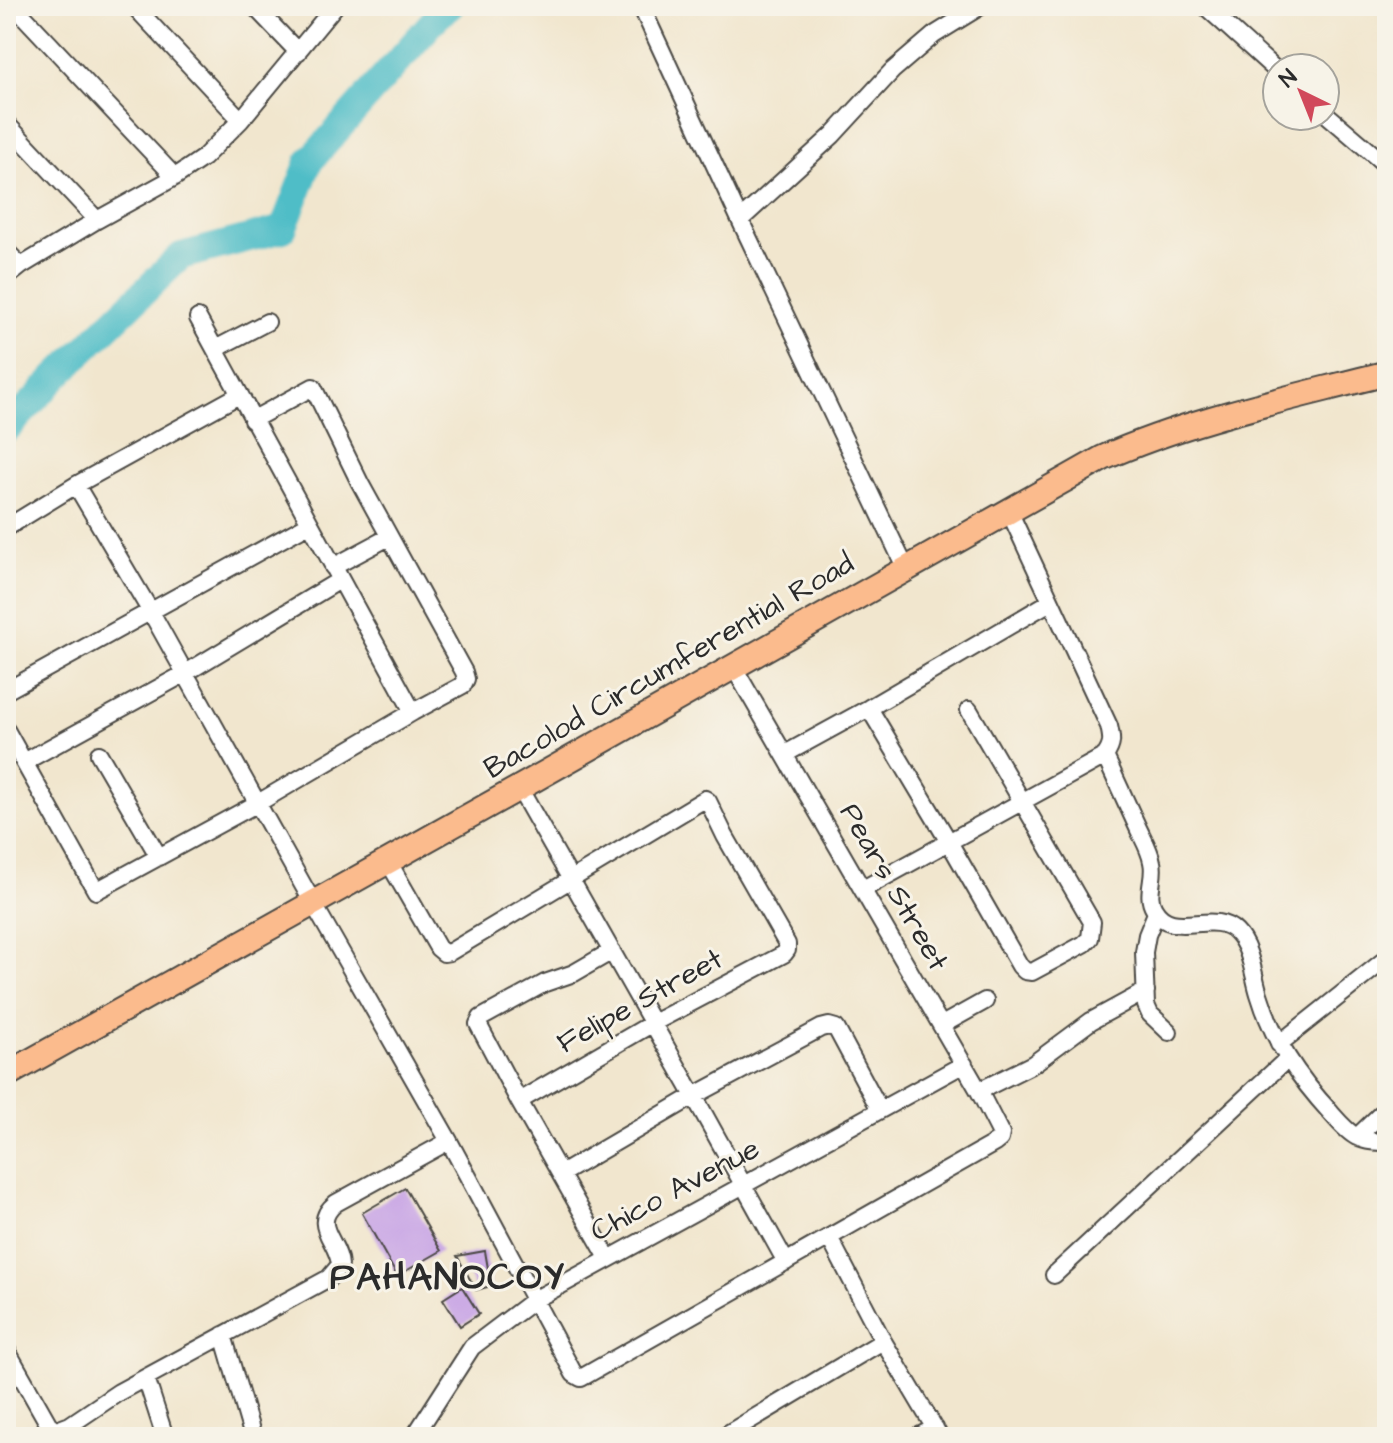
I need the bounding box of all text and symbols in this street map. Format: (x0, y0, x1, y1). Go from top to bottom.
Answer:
north arrow (1261, 52, 1341, 132)
text: N (1273, 62, 1304, 95)
street label: Bacolod Circumferential Road (476, 543, 862, 789)
street label: Pears Street (829, 796, 959, 978)
street label: Felipe Street (549, 938, 731, 1064)
street label: Chico Avenue (583, 1128, 767, 1252)
district label: PAHANOCOY (330, 1252, 566, 1304)

